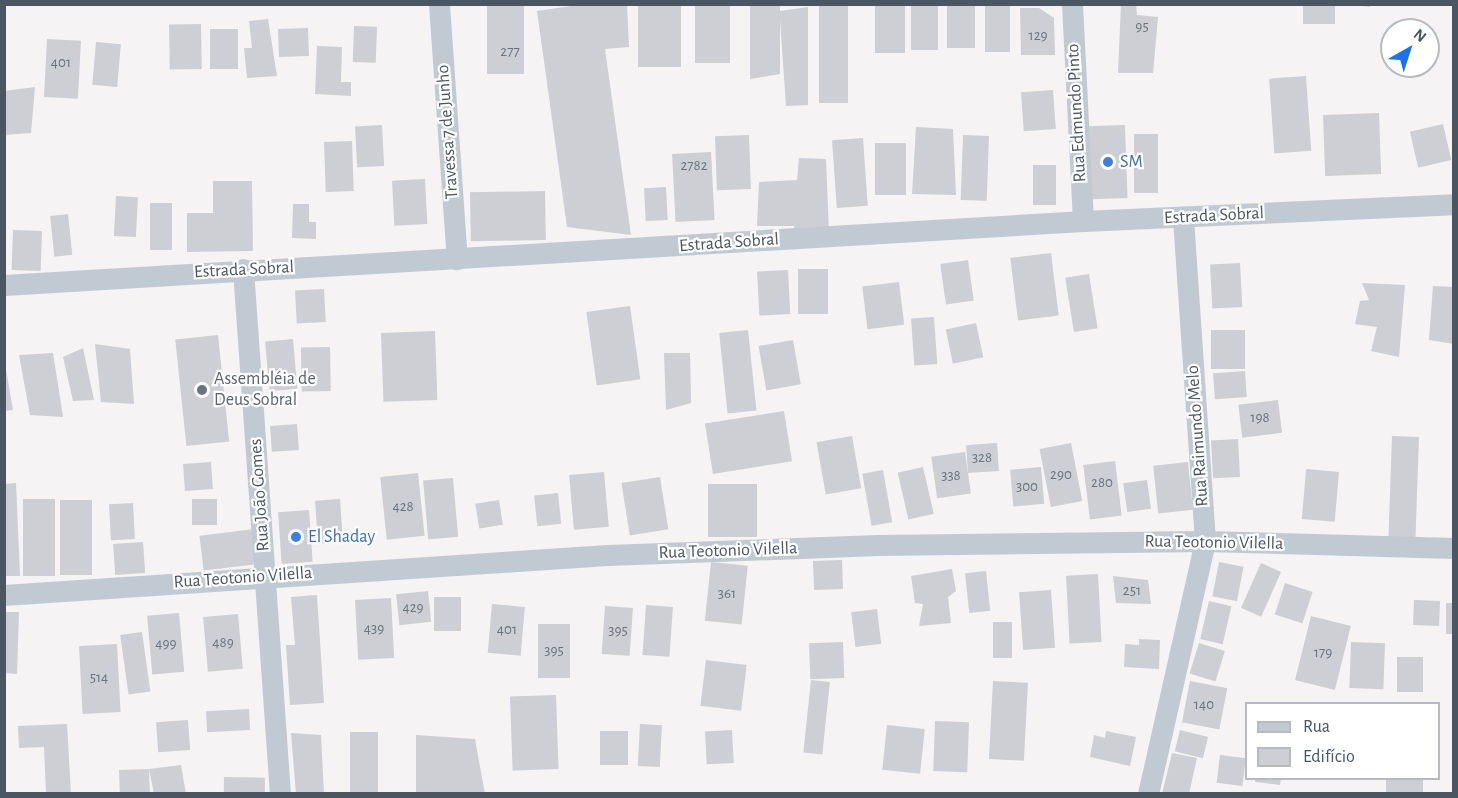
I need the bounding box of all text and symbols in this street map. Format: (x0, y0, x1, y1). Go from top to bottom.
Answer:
house number: 95 (1135, 18, 1149, 36)
north arrow (1380, 18, 1440, 78)
text: N (1411, 26, 1429, 45)
house number: 129 (1028, 27, 1048, 45)
house number: 277 (500, 43, 520, 61)
street label: Rua Edmundo Pinto (1063, 43, 1091, 183)
house number: 401 (51, 54, 71, 72)
street label: Travessa 7 de Junho (433, 64, 463, 200)
place label: SM (1120, 151, 1143, 173)
marker: SM (1101, 155, 1115, 169)
house number: 2782 (680, 157, 708, 175)
street label: Estrada Sobral (1163, 203, 1265, 229)
street label: Estrada Sobral (678, 229, 780, 257)
street label: Estrada Sobral (193, 257, 295, 283)
street label: Rua Raimundo Melo (1182, 365, 1214, 507)
place label: Assembléia de Deus Sobral (214, 369, 316, 412)
marker: Assembléia de Deus Sobral (195, 383, 209, 397)
house number: 198 (1250, 409, 1270, 427)
street label: Rua João Gomes (245, 438, 275, 552)
house number: 328 (972, 449, 992, 467)
house number: 290 (1050, 466, 1072, 484)
house number: 338 (941, 467, 961, 485)
house number: 280 (1091, 474, 1113, 492)
house number: 300 (1016, 478, 1038, 496)
house number: 428 (392, 498, 414, 516)
place label: El Shaday (308, 526, 375, 548)
marker: El Shaday (289, 530, 303, 544)
street label: Rua Teotonio Vilella (1144, 531, 1284, 555)
street label: Rua Teotonio Vilella (658, 538, 798, 564)
street label: Rua Teotonio Vilella (173, 562, 313, 594)
house number: 251 (1123, 582, 1141, 600)
house number: 361 (718, 585, 736, 603)
house number: 429 (402, 599, 424, 617)
house number: 439 (364, 620, 384, 638)
house number: 401 (497, 621, 517, 639)
house number: 395 (608, 622, 628, 640)
house number: 489 (212, 634, 234, 652)
house number: 499 (155, 635, 177, 653)
house number: 395 (544, 642, 564, 660)
house number: 179 (1314, 644, 1332, 662)
house number: 514 (90, 669, 108, 687)
house number: 140 (1194, 696, 1214, 714)
legend (1245, 702, 1440, 780)
text: Rua (1303, 718, 1330, 736)
text: Edifício (1303, 748, 1355, 766)

